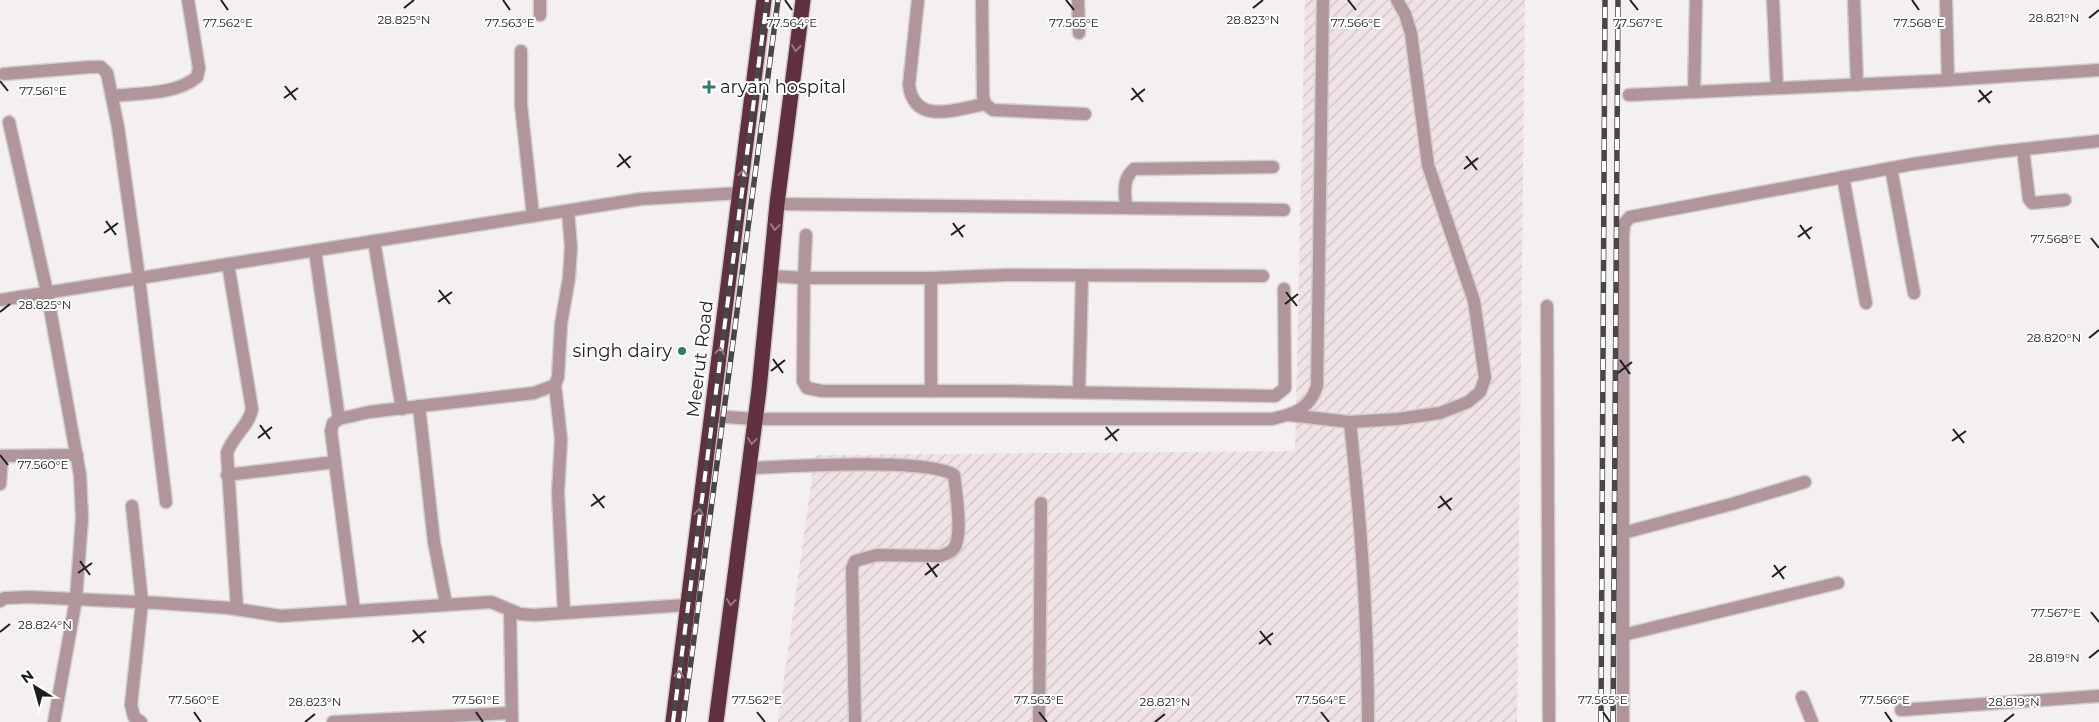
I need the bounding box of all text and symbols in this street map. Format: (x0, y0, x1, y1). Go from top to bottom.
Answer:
text: 28.821°N (2029, 10, 2079, 25)
text: 28.825°N (377, 12, 431, 27)
text: 28.823°N (1226, 12, 1280, 27)
text: 77.562°E (203, 15, 253, 30)
text: 77.563°E (485, 15, 535, 30)
text: 77.564°E (767, 15, 817, 30)
text: 77.565°E (1049, 15, 1099, 30)
text: 77.566°E (1331, 15, 1381, 30)
text: 77.567°E (1613, 15, 1663, 30)
text: 77.568°E (1894, 15, 1944, 30)
one-way arrow (792, 44, 802, 53)
place label: aryan hospital (720, 76, 846, 98)
marker: aryan hospital (702, 80, 716, 94)
text: 77.561°E (19, 83, 67, 98)
one-way arrow (737, 168, 747, 177)
one-way arrow (769, 223, 780, 231)
text: 77.568°E (2031, 231, 2081, 246)
text: 28.825°N (18, 297, 72, 312)
street label: Meerut Road (682, 299, 718, 419)
text: 28.820°N (2027, 330, 2081, 345)
place label: singh dairy (572, 340, 672, 362)
marker: singh dairy (676, 345, 688, 357)
one-way arrow (714, 347, 725, 355)
one-way arrow (747, 437, 758, 445)
text: 77.560°E (17, 457, 69, 472)
one-way arrow (693, 508, 704, 516)
one-way arrow (727, 598, 737, 606)
text: 77.567°E (2031, 605, 2081, 620)
text: 28.824°N (18, 617, 72, 632)
text: 28.819°N (2028, 650, 2080, 665)
north arrow (10, 662, 60, 712)
text: N (17, 666, 37, 687)
one-way arrow (673, 669, 684, 677)
text: 77.560°E (168, 692, 220, 707)
text: 77.561°E (452, 692, 500, 707)
text: 77.562°E (732, 692, 782, 707)
text: 77.563°E (1014, 692, 1064, 707)
text: 77.564°E (1296, 692, 1346, 707)
text: 77.565°E (1578, 692, 1628, 707)
text: 77.566°E (1860, 692, 1910, 707)
text: 28.823°N (288, 694, 342, 709)
text: 28.821°N (1140, 694, 1190, 709)
text: 28.819°N (1988, 694, 2040, 709)

